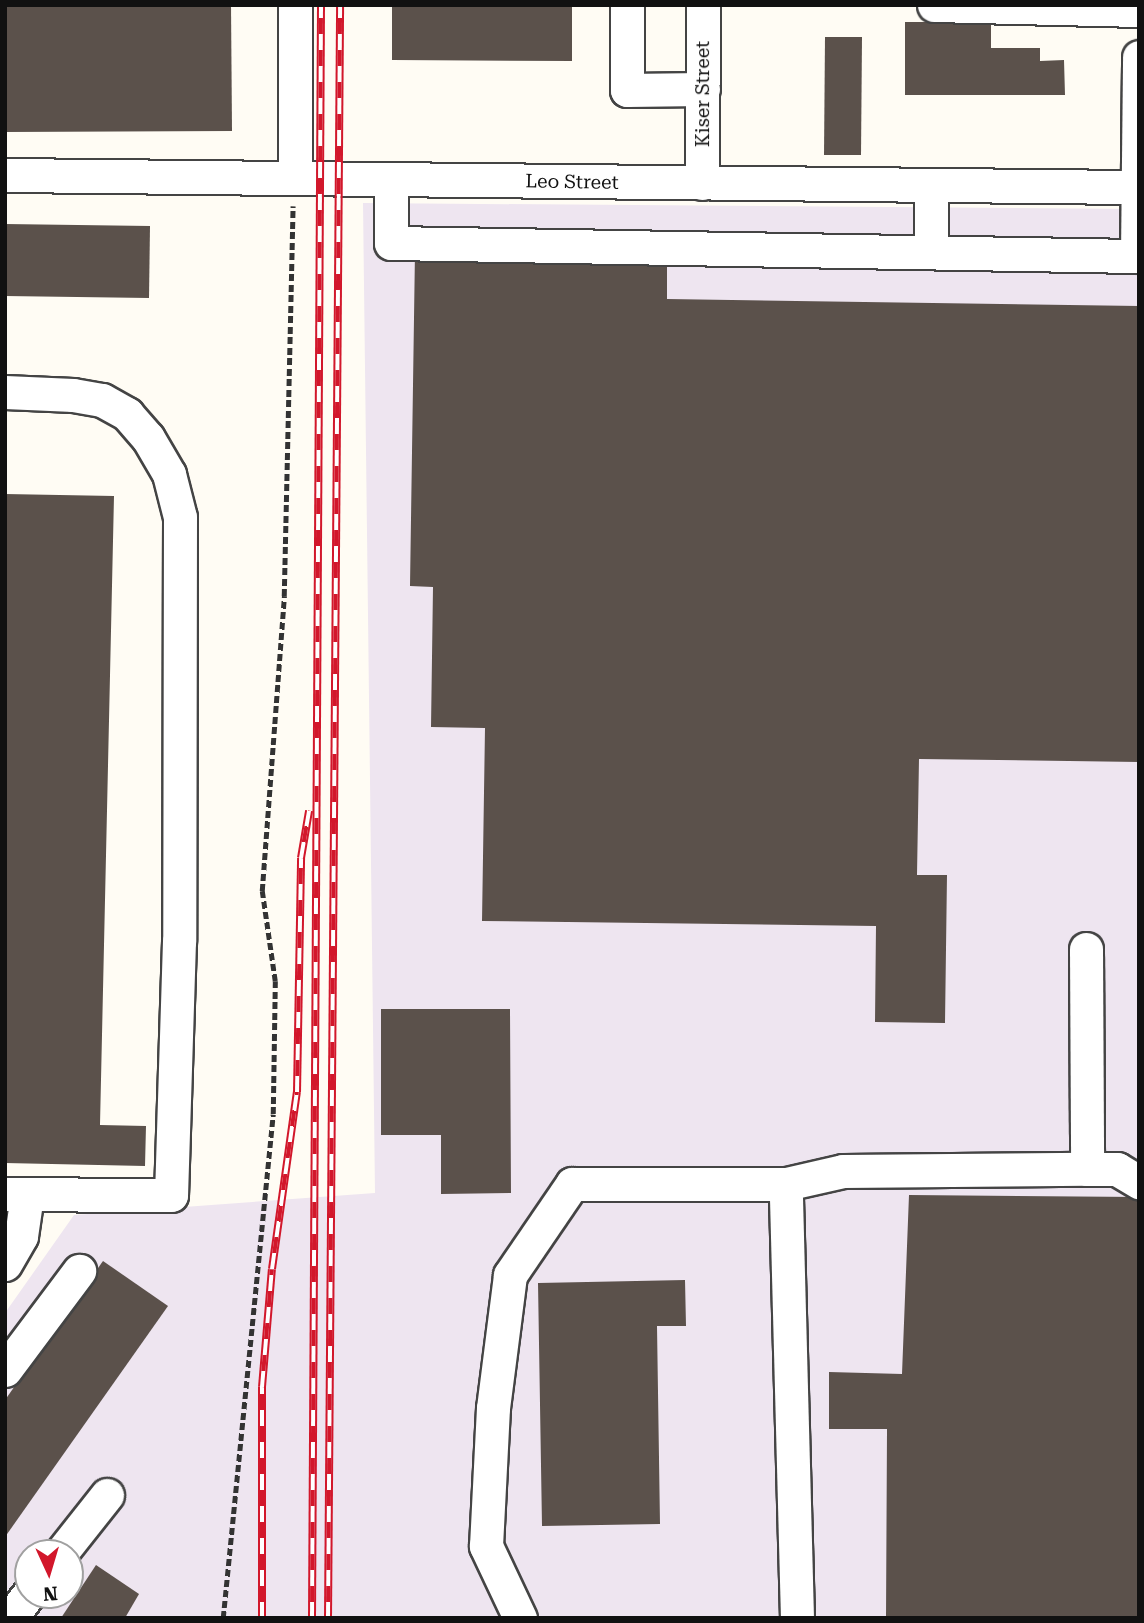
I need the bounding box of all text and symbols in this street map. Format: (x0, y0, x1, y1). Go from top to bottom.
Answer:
street label: Kiser Street (692, 41, 714, 147)
street label: Leo Street (525, 170, 619, 194)
north arrow (14, 1539, 84, 1609)
text: N (42, 1581, 58, 1605)

